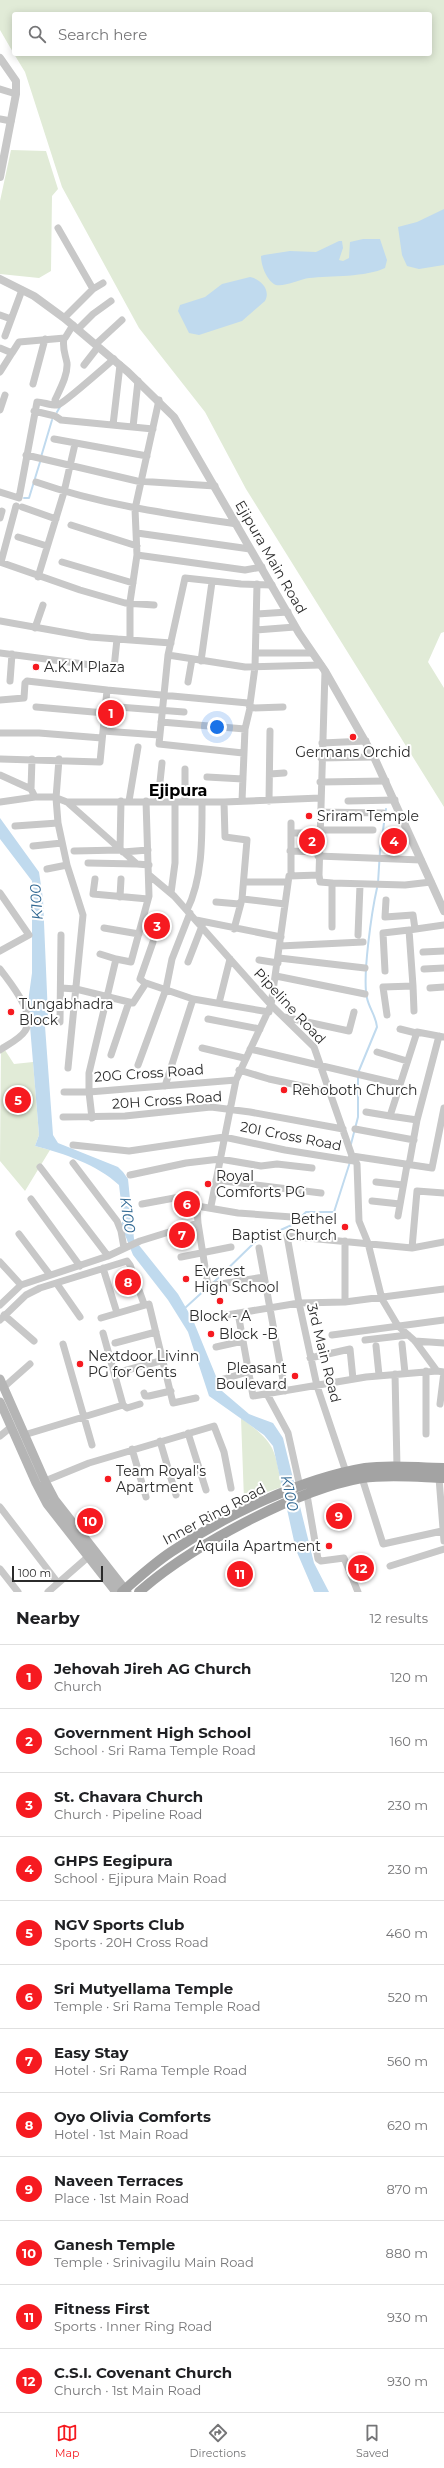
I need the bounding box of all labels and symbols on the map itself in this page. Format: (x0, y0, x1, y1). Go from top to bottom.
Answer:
street label: Ejipura Main Road (231, 497, 311, 617)
place label: A.K.M Plaza (44, 658, 125, 676)
marker: A.K.M Plaza (31, 662, 41, 672)
pin: 1 (98, 698, 124, 728)
your location (207, 717, 227, 737)
marker: Germans Orchid (348, 732, 358, 742)
place label: Germans Orchid (295, 743, 411, 761)
district label: Ejipura (149, 781, 207, 800)
place label: Sriram Temple (317, 807, 419, 825)
marker: Sriram Temple (304, 811, 314, 821)
pin: 2 (299, 826, 325, 856)
pin: 4 (381, 826, 407, 856)
water label: K100 (25, 883, 47, 921)
pin: 3 (144, 911, 170, 941)
street label: Pipeline Road (250, 964, 330, 1048)
place label: Tungabhadra Block (19, 995, 114, 1029)
marker: Tungabhadra Block (6, 1007, 16, 1017)
street label: 20G Cross Road (94, 1060, 204, 1086)
place label: Rehoboth Church (292, 1081, 417, 1099)
pin: 5 (5, 1085, 31, 1115)
marker: Rehoboth Church (279, 1085, 289, 1095)
street label: 20H Cross Road (111, 1087, 223, 1113)
street label: 20I Cross Road (239, 1117, 343, 1155)
place label: Royal Comforts PG (216, 1167, 306, 1201)
marker: Royal Comforts PG (203, 1179, 213, 1189)
pin: 6 (174, 1189, 200, 1219)
water label: K100 (116, 1196, 140, 1234)
place label: Bethel Baptist Church (232, 1210, 337, 1244)
pin: 7 (169, 1220, 195, 1250)
marker: Bethel Baptist Church (340, 1222, 350, 1232)
place label: Everest High School (194, 1262, 279, 1296)
pin: 8 (115, 1267, 141, 1297)
marker: Everest High School (181, 1274, 191, 1284)
marker: Block - A (215, 1296, 225, 1306)
street label: 3rd Main Road (303, 1302, 345, 1404)
place label: Block - A (189, 1307, 252, 1325)
place label: Block -B (219, 1325, 278, 1343)
marker: Block -B (206, 1329, 216, 1339)
place label: Nextdoor Livinn PG for Gents (88, 1347, 199, 1381)
marker: Nextdoor Livinn PG for Gents (75, 1359, 85, 1369)
place label: Pleasant Boulevard (216, 1359, 287, 1393)
marker: Pleasant Boulevard (290, 1371, 300, 1381)
place label: Team Royal's Apartment (116, 1462, 206, 1496)
water label: K100 (277, 1473, 303, 1513)
marker: Team Royal's Apartment (103, 1474, 113, 1484)
street label: Inner Ring Road (159, 1479, 269, 1549)
pin: 9 (326, 1501, 352, 1531)
pin: 10 (77, 1506, 103, 1536)
place label: Aquila Apartment (195, 1537, 321, 1555)
marker: Aquila Apartment (324, 1541, 334, 1551)
pin: 12 (348, 1553, 374, 1583)
pin: 11 (227, 1559, 253, 1589)
scale bar (12, 1564, 103, 1583)

